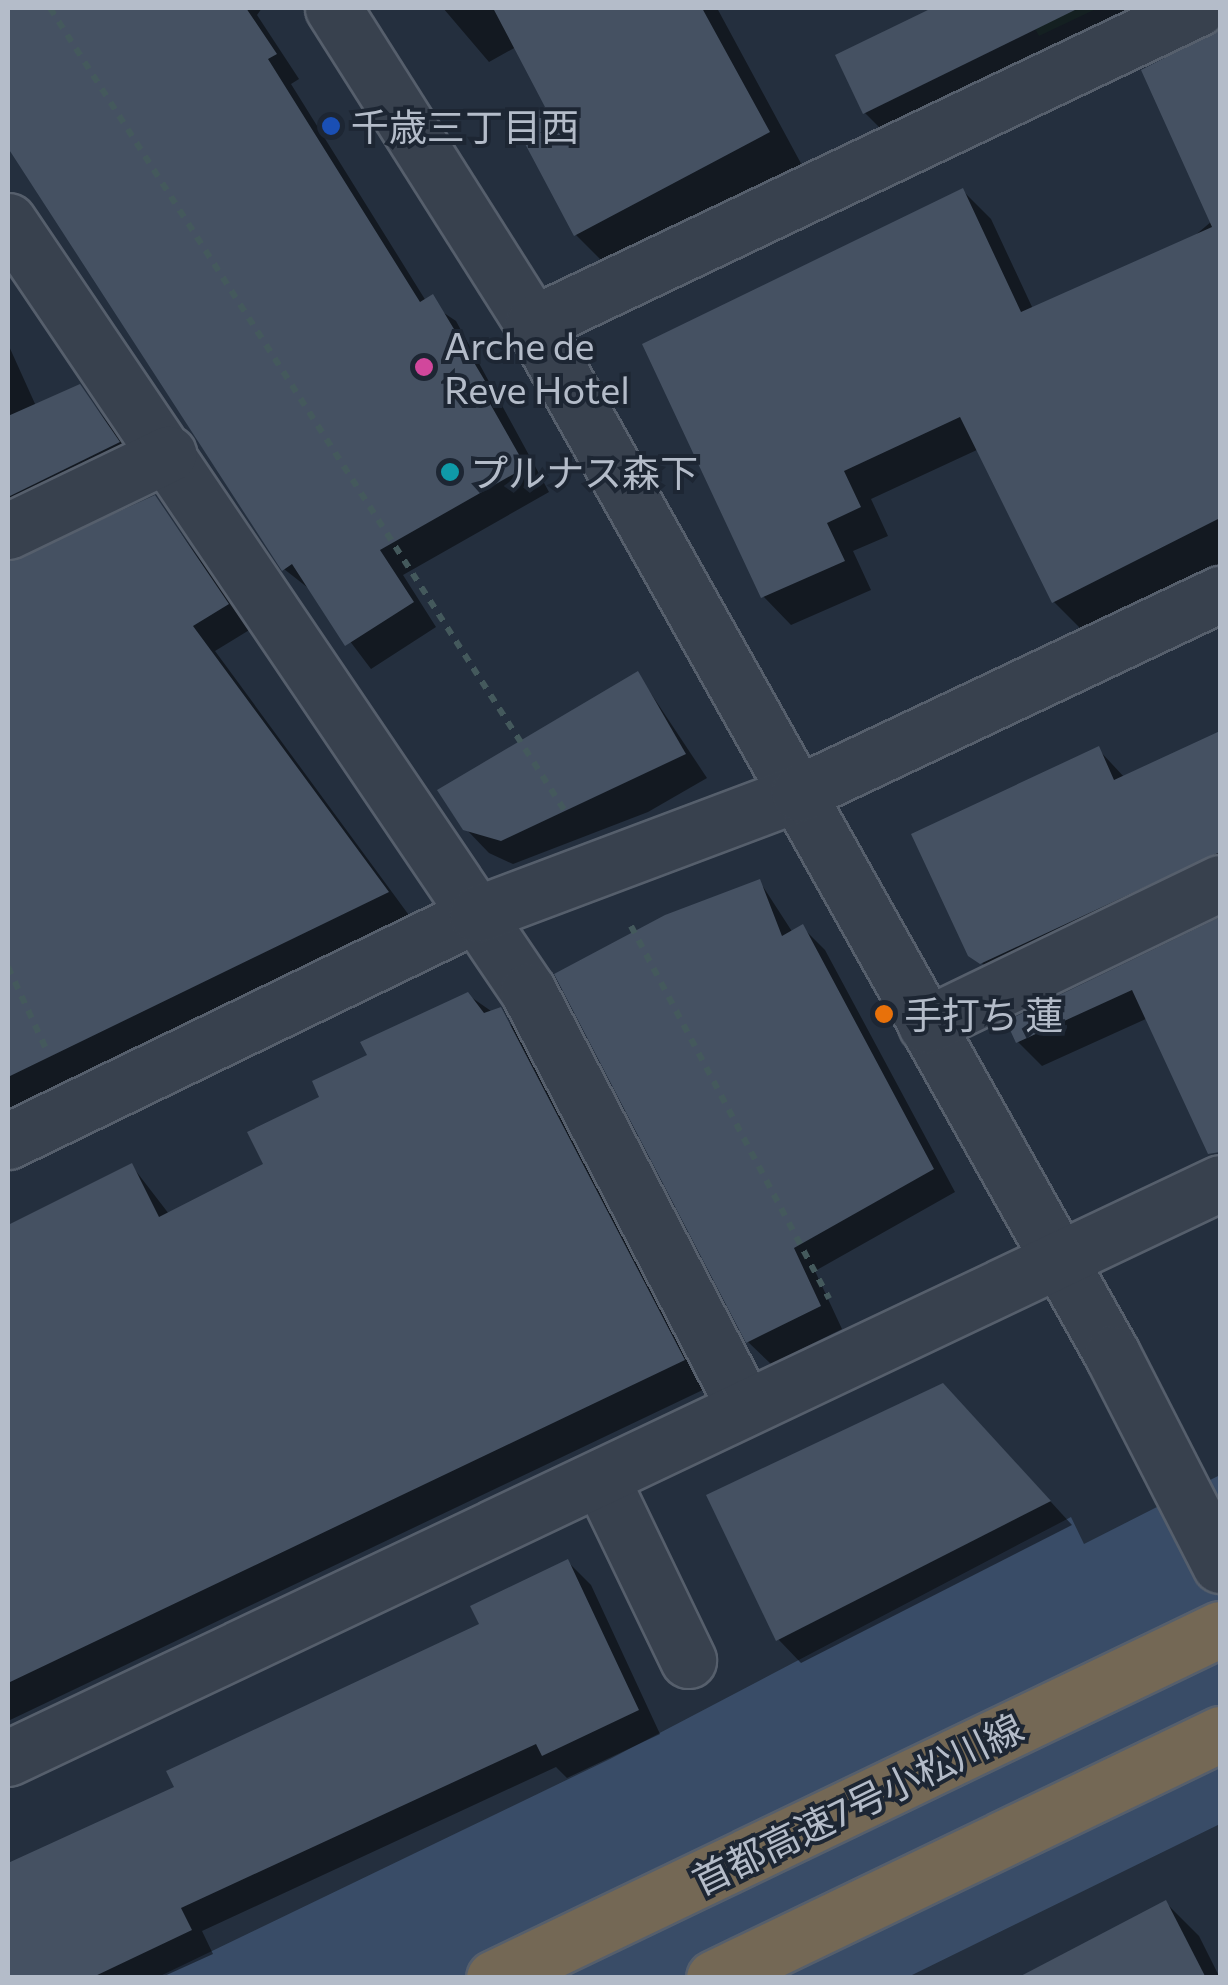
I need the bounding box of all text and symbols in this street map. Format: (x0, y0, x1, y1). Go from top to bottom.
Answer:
place label: 千歳三丁目西 (351, 103, 579, 149)
marker: 千歳三丁目西 (320, 115, 342, 137)
place label: Arche de Reve Hotel (444, 322, 630, 412)
marker: Arche de Reve Hotel (413, 356, 435, 378)
place label: プルナス森下 (470, 449, 698, 495)
marker: プルナス森下 (439, 461, 461, 483)
place label: 手打ち 蓮 (904, 991, 1063, 1037)
marker: 手打ち 蓮 (873, 1003, 895, 1025)
street label: 首都高速7号小松川線 (684, 1703, 1030, 1903)

